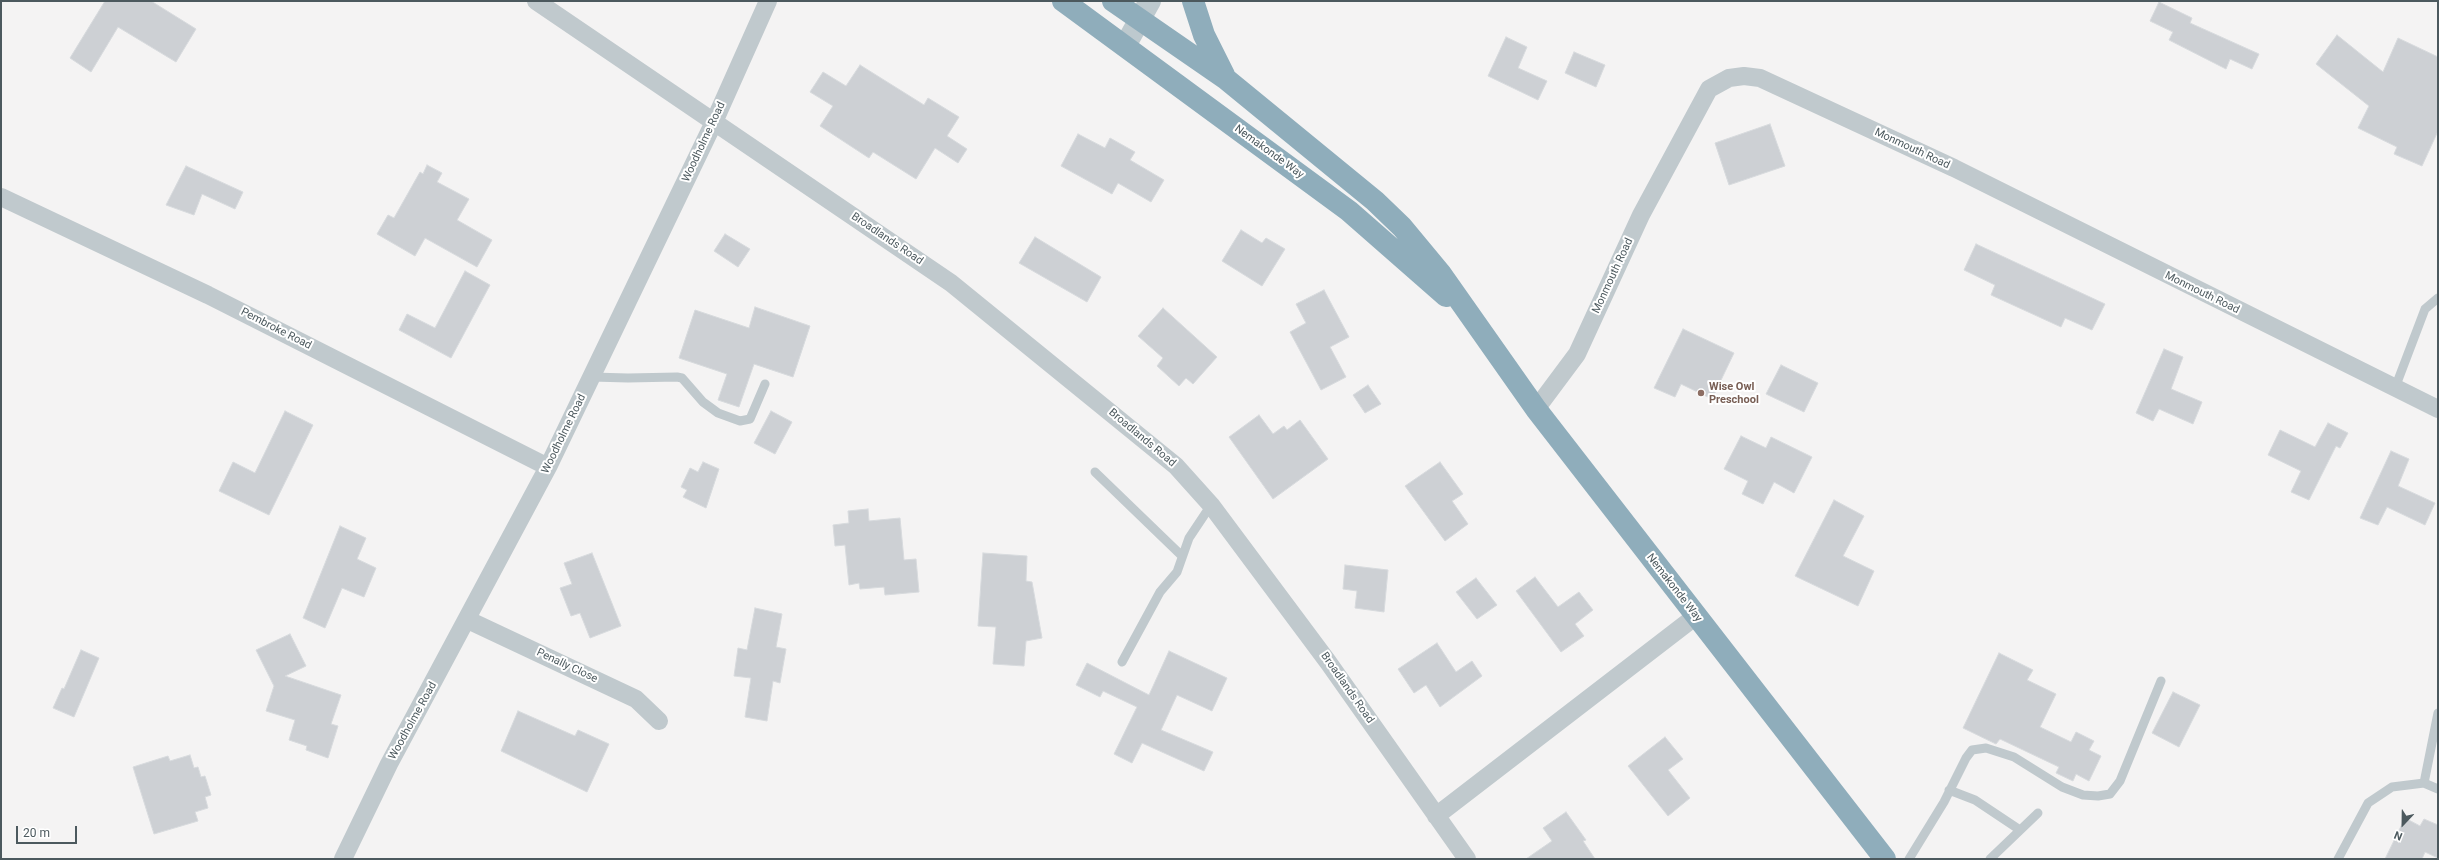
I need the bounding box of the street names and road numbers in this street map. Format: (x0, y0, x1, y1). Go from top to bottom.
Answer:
street label: Woodholme Road (680, 100, 728, 184)
street label: Nemakonde Way (1232, 122, 1306, 182)
street label: Monmouth Road (1872, 126, 1952, 172)
street label: Broadlands Road (849, 210, 925, 268)
street label: Monmouth Road (1590, 236, 1636, 316)
street label: Monmouth Road (2162, 269, 2242, 317)
street label: Pembroke Road (238, 305, 314, 353)
street label: Woodholme Road (539, 392, 589, 476)
street label: Broadlands Road (1106, 406, 1178, 470)
street label: Nemakonde Way (1643, 551, 1705, 625)
street label: Penally Close (534, 646, 600, 686)
street label: Broadlands Road (1318, 650, 1376, 726)
street label: Woodholme Road (386, 680, 440, 762)

